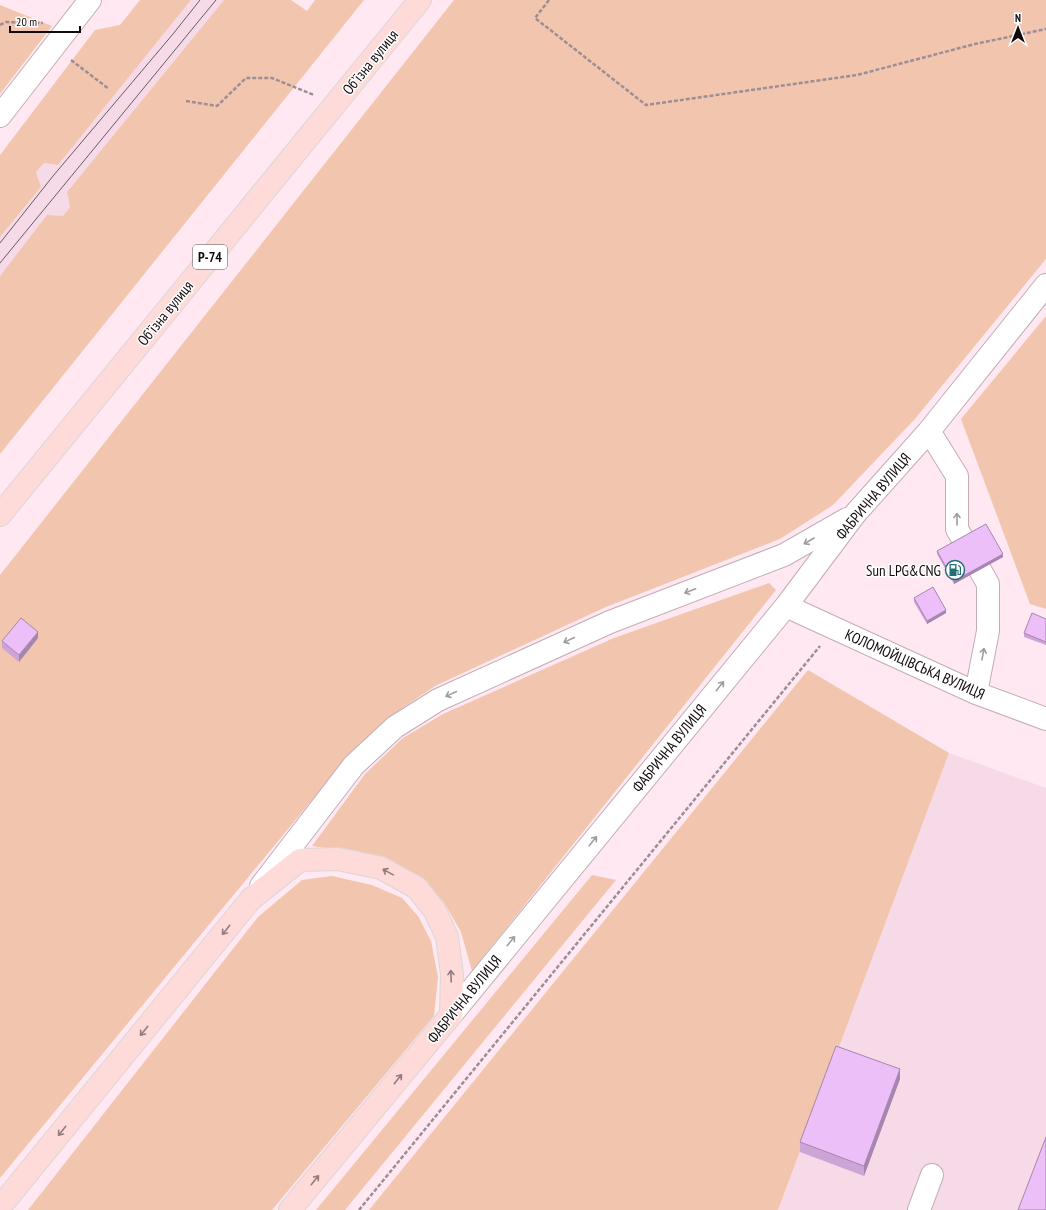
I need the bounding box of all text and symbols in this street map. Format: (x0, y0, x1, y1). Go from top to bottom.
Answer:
scale bar (10, 8, 80, 34)
north arrow (998, 8, 1038, 48)
text: N (1015, 11, 1021, 25)
text: 20 m (16, 14, 37, 29)
street label: Обʼїзна вулиця (338, 25, 402, 98)
road number: Р-74 (193, 245, 227, 269)
street label: Обʼїзна вулиця (133, 276, 197, 349)
street label: ФАБРИЧНА ВУЛИЦЯ (831, 449, 915, 543)
one-way arrow (953, 513, 961, 526)
one-way arrow (803, 537, 815, 545)
fuel station icon: Sun LPG&CNG (944, 559, 966, 581)
place label: Sun LPG&CNG (866, 561, 941, 580)
one-way arrow (684, 588, 696, 596)
street label: КОЛОМОЙЦІВСЬКА ВУЛИЦЯ (842, 625, 988, 703)
one-way arrow (564, 637, 576, 644)
one-way arrow (980, 648, 988, 661)
one-way arrow (716, 681, 725, 692)
one-way arrow (445, 691, 457, 698)
street label: ФАБРИЧНА ВУЛИЦЯ (628, 700, 710, 796)
one-way arrow (589, 835, 598, 846)
one-way arrow (382, 868, 394, 875)
one-way arrow (222, 924, 230, 935)
one-way arrow (507, 936, 516, 947)
street label: ФАБРИЧНА ВУЛИЦЯ (423, 951, 505, 1047)
one-way arrow (448, 970, 455, 983)
one-way arrow (139, 1025, 148, 1036)
one-way arrow (393, 1074, 402, 1085)
one-way arrow (57, 1126, 66, 1137)
one-way arrow (311, 1174, 320, 1185)

